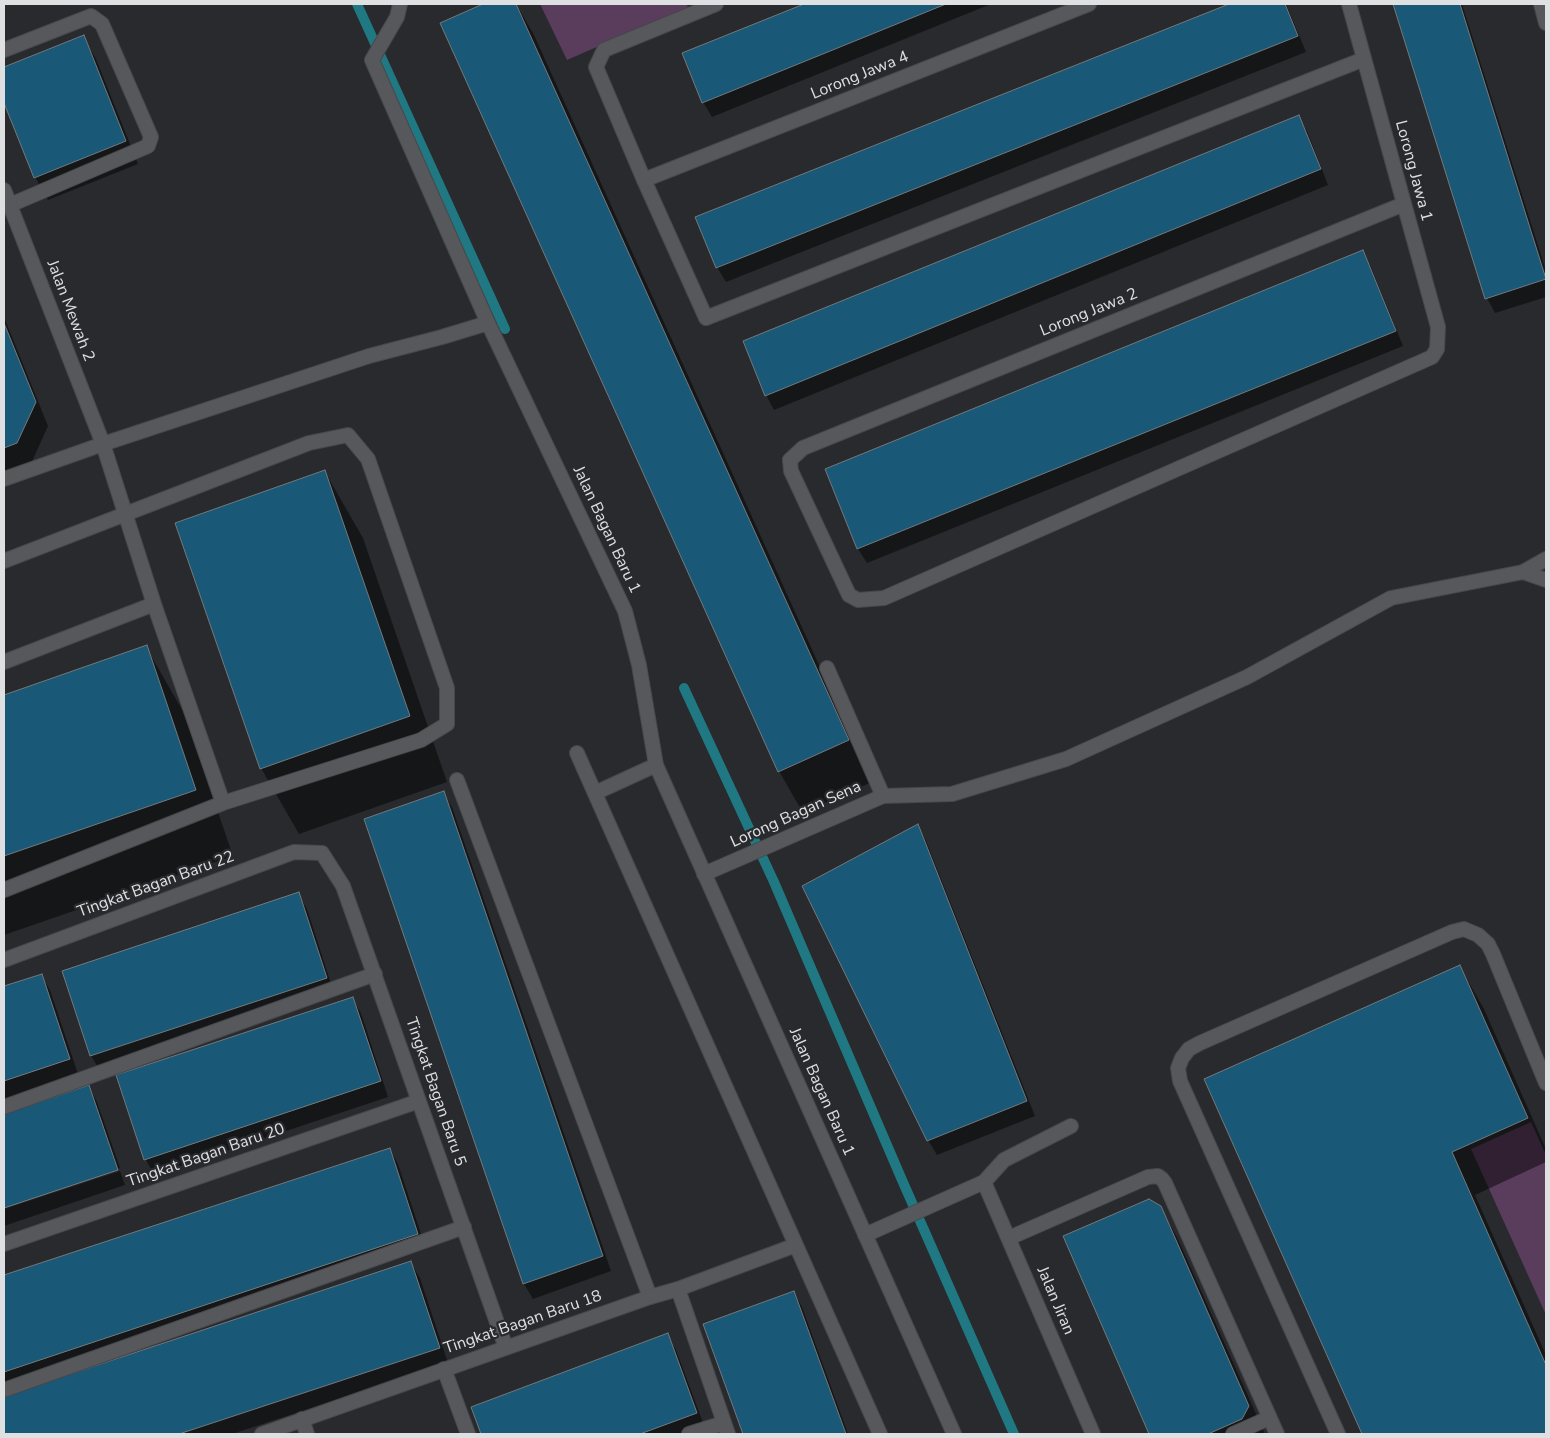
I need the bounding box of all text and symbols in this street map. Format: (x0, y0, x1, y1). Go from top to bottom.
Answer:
street label: Lorong Jawa 4 (808, 48, 912, 104)
street label: Lorong Jawa 1 (1390, 118, 1436, 224)
street label: Jalan Mewah 2 (42, 258, 98, 364)
street label: Lorong Jawa 2 (1037, 285, 1141, 341)
street label: Jalan Bagan Baru 1 (568, 463, 644, 597)
street label: Lorong Bagan Sena (728, 778, 864, 852)
street label: Tingkat Bagan Baru 22 (75, 848, 237, 922)
street label: Tingkat Bagan Baru 5 (401, 1015, 469, 1169)
street label: Jalan Bagan Baru 1 (784, 1025, 858, 1159)
street label: Tingkat Bagan Baru 20 (125, 1120, 287, 1192)
street label: Jalan Jiran (1032, 1264, 1078, 1338)
street label: Tingkat Bagan Baru 18 (442, 1287, 604, 1359)

